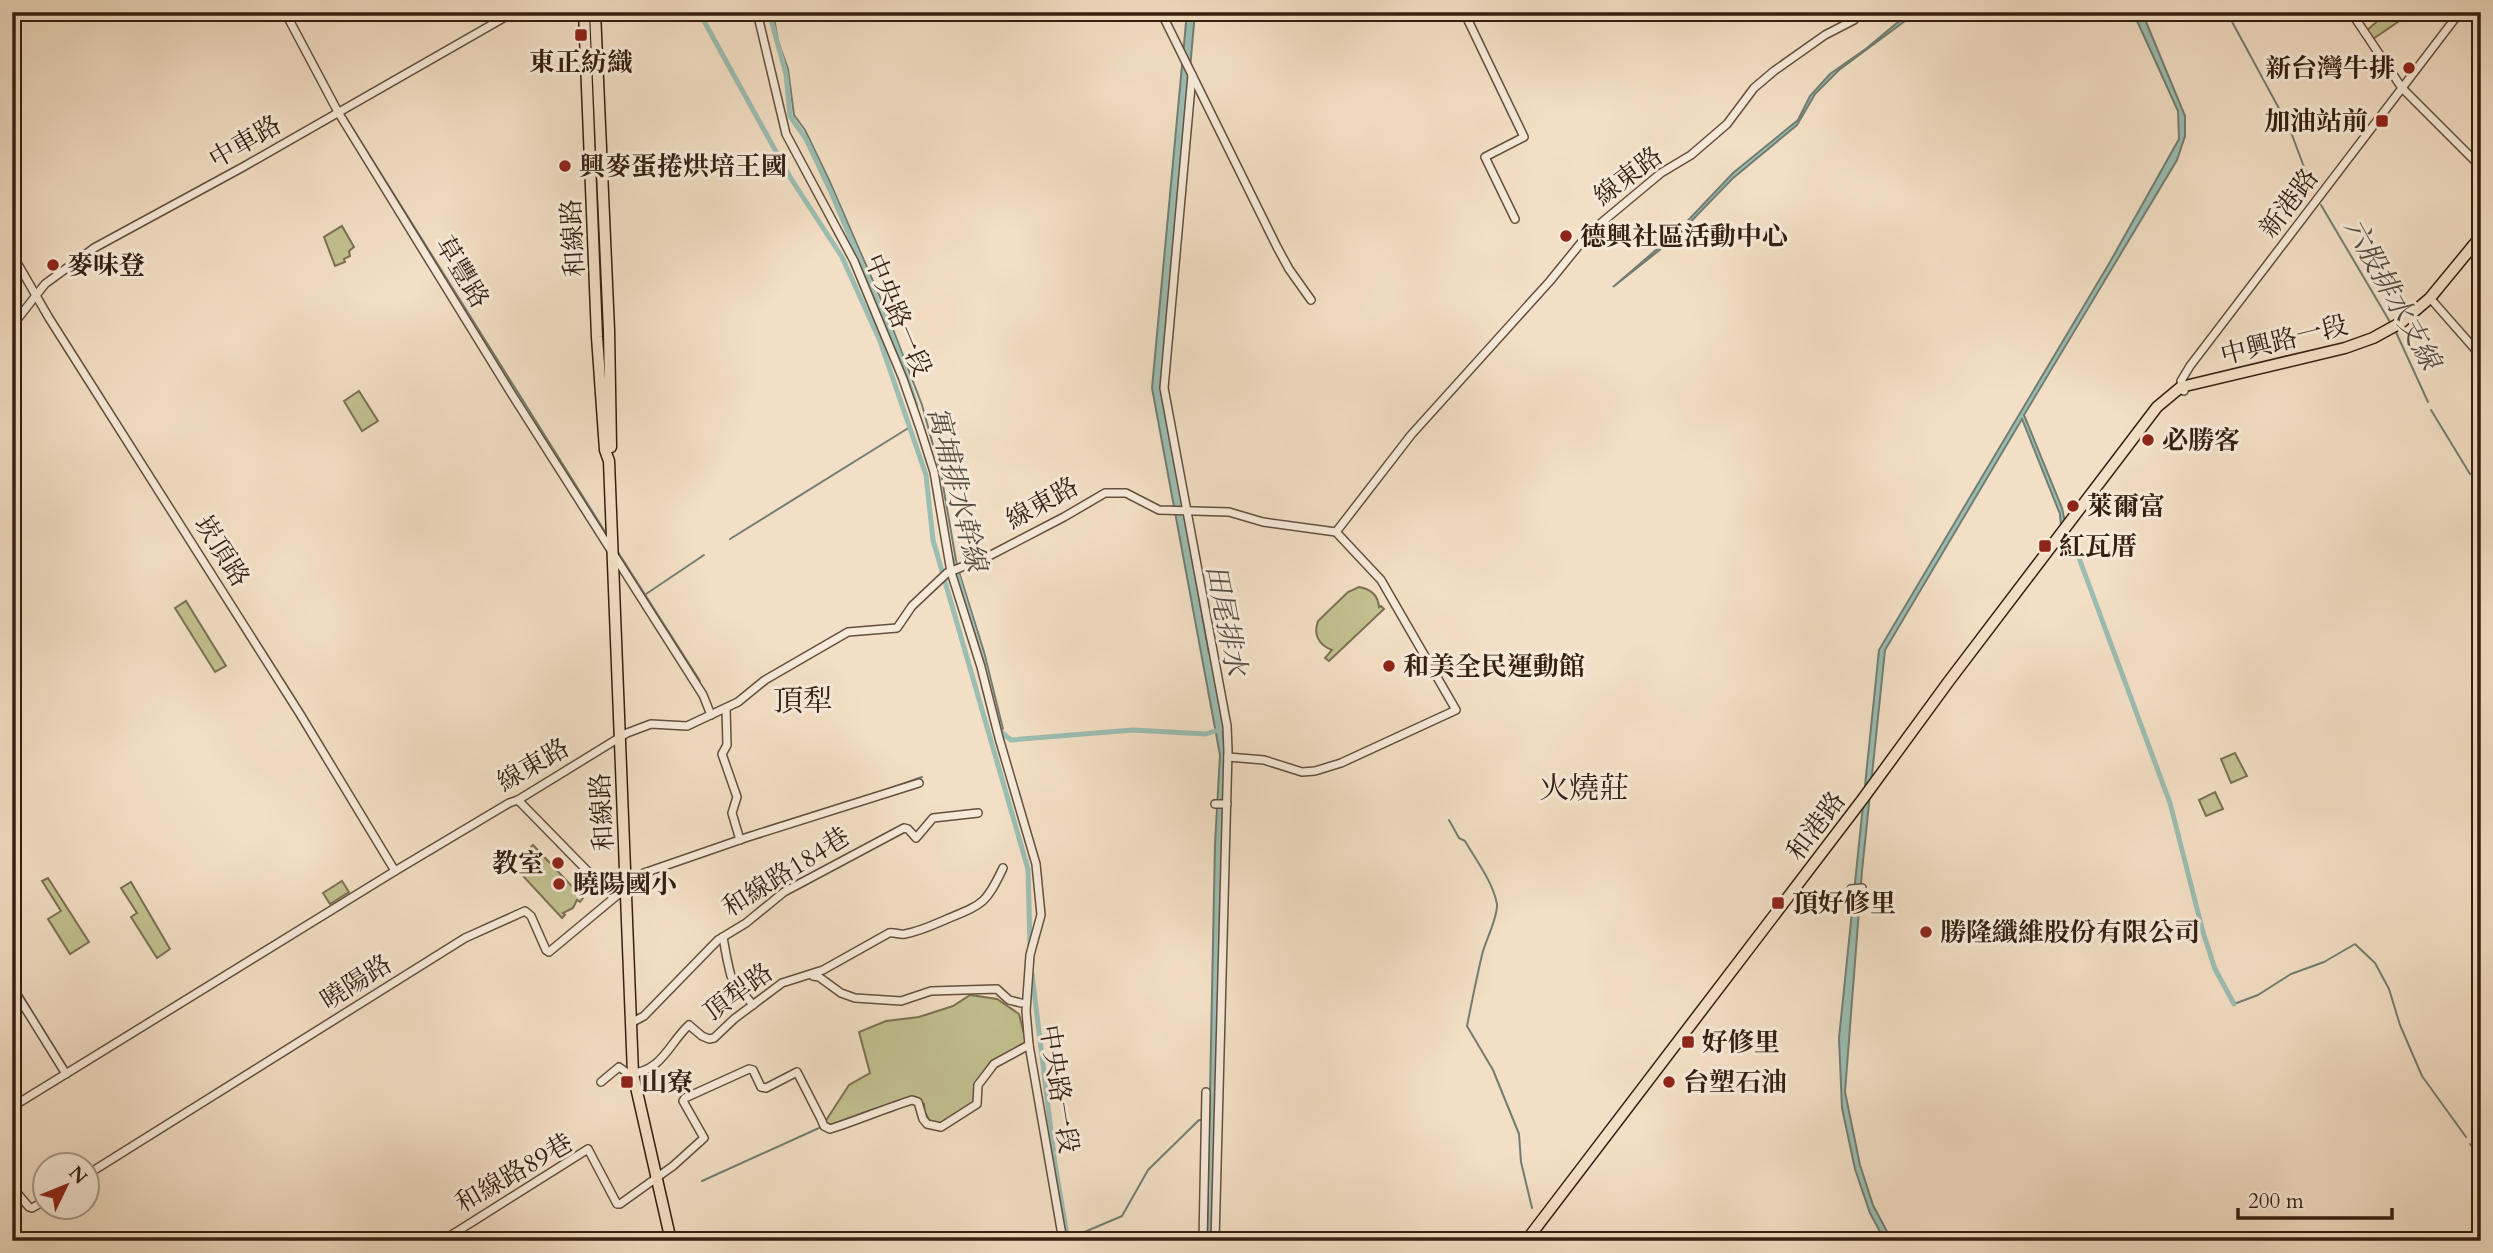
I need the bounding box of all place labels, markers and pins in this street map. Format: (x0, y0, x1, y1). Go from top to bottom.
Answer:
marker: 東正紡織 (573, 27, 589, 43)
place label: 東正紡織 (529, 45, 633, 80)
place label: 新台灣牛排 (2265, 51, 2395, 86)
marker: 新台灣牛排 (2401, 60, 2417, 76)
place label: 加油站前 (2264, 104, 2368, 139)
marker: 加油站前 (2374, 113, 2390, 129)
place label: 興麥蛋捲烘培王國 (579, 149, 787, 184)
marker: 興麥蛋捲烘培王國 (557, 158, 573, 174)
place label: 德興社區活動中心 (1580, 219, 1788, 254)
marker: 德興社區活動中心 (1558, 228, 1574, 244)
place label: 麥味登 (67, 248, 145, 283)
marker: 麥味登 (45, 257, 61, 273)
place label: 必勝客 (2162, 423, 2240, 458)
marker: 必勝客 (2140, 432, 2156, 448)
place label: 萊爾富 (2087, 489, 2165, 524)
marker: 萊爾富 (2065, 498, 2081, 514)
place label: 紅瓦厝 (2059, 529, 2137, 564)
marker: 紅瓦厝 (2037, 538, 2053, 554)
place label: 和美全民運動館 (1403, 649, 1585, 684)
marker: 和美全民運動館 (1381, 658, 1397, 674)
place label: 教室 (492, 846, 544, 881)
marker: 教室 (550, 855, 566, 871)
place label: 曉陽國小 (573, 867, 677, 902)
marker: 曉陽國小 (551, 876, 567, 892)
place label: 頂好修里 (1792, 886, 1896, 921)
marker: 頂好修里 (1770, 895, 1786, 911)
place label: 勝隆纖維股份有限公司 (1940, 915, 2200, 950)
marker: 勝隆纖維股份有限公司 (1918, 924, 1934, 940)
place label: 好修里 (1702, 1025, 1780, 1060)
marker: 好修里 (1680, 1034, 1696, 1050)
place label: 山寮 (641, 1065, 693, 1100)
place label: 台塑石油 (1683, 1065, 1787, 1100)
marker: 山寮 (619, 1074, 635, 1090)
marker: 台塑石油 (1661, 1074, 1677, 1090)

